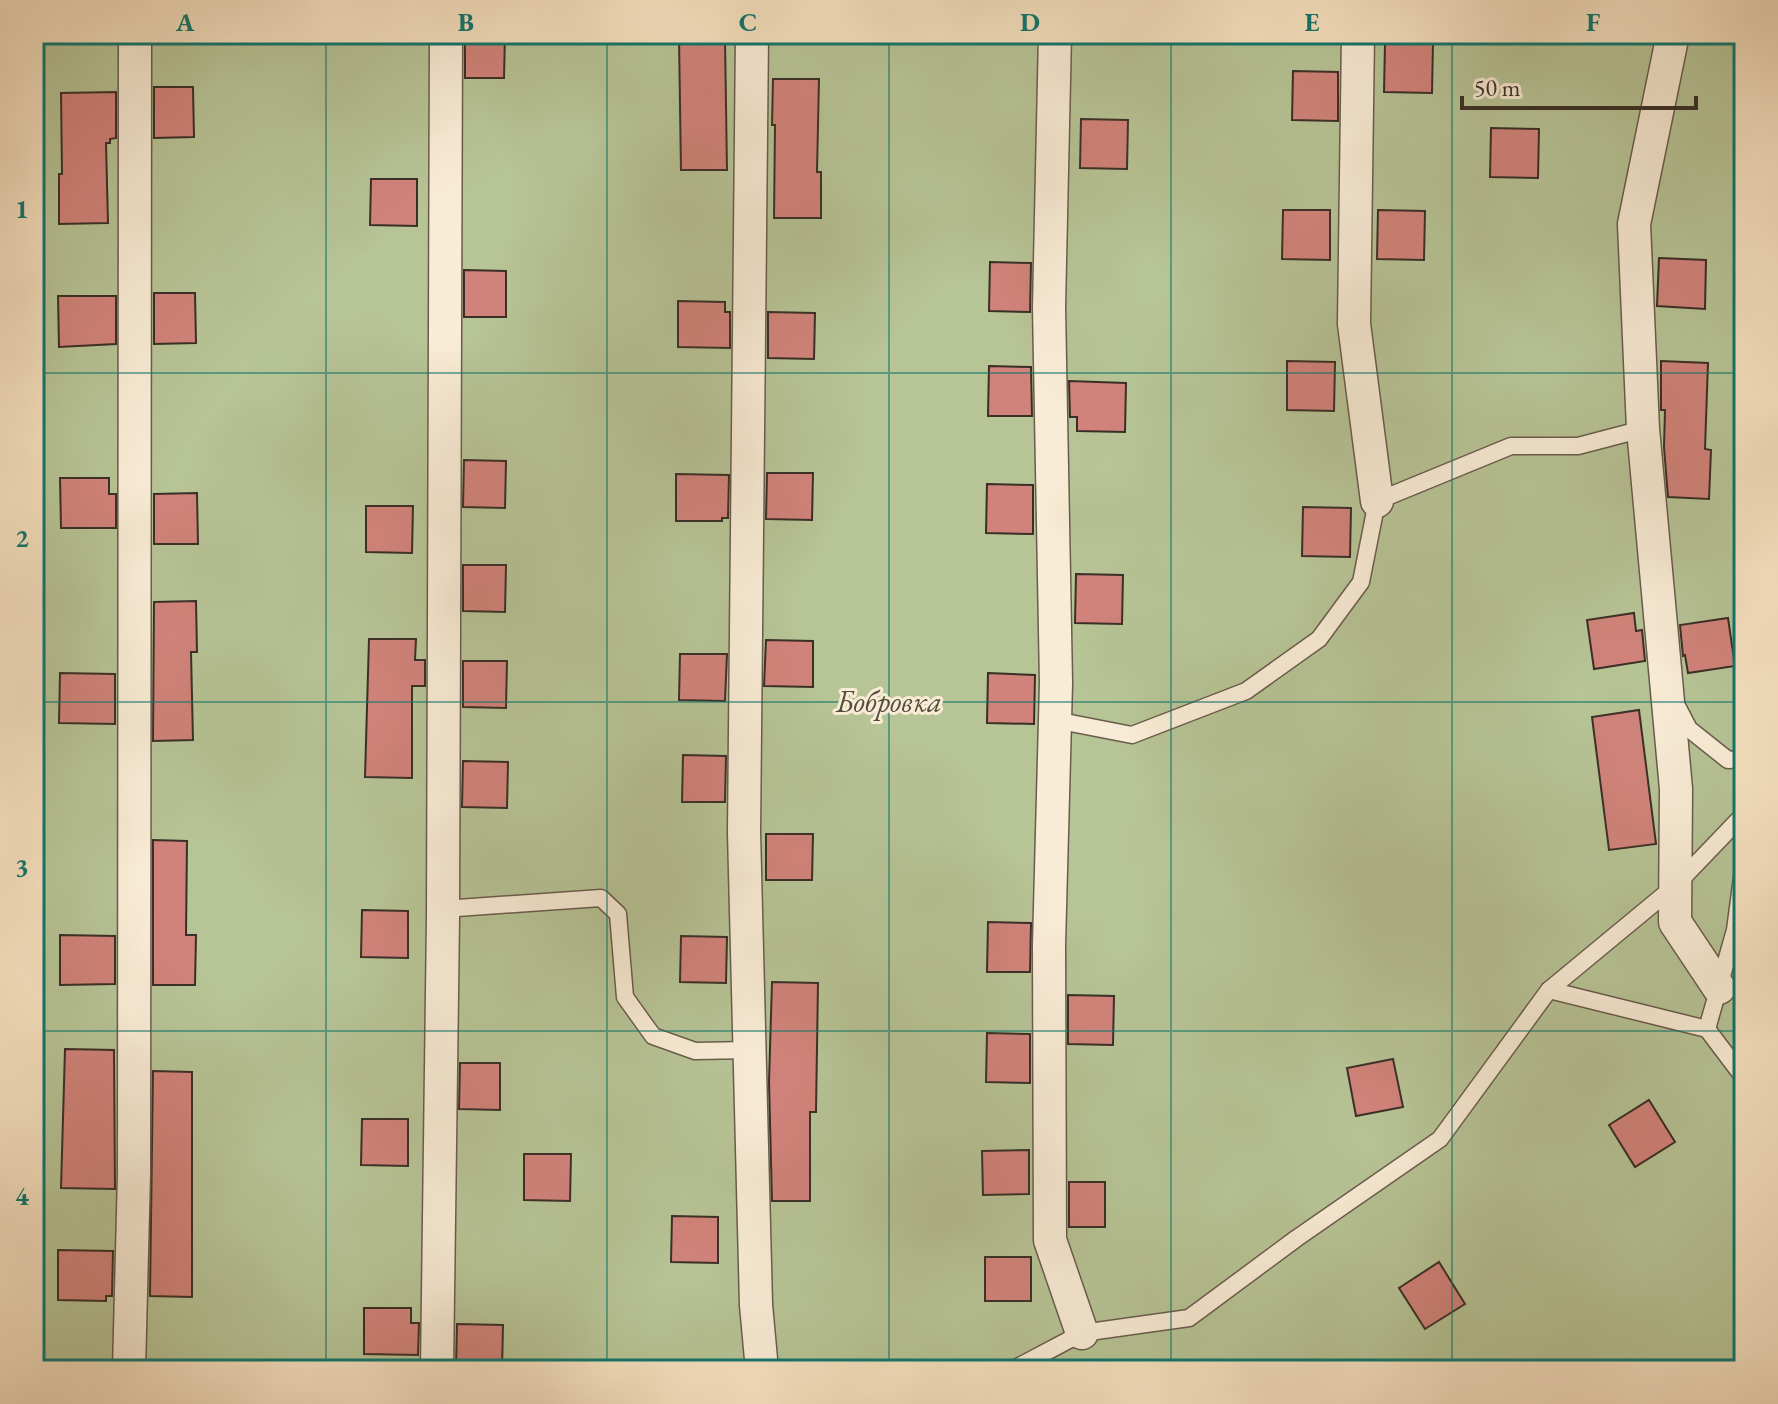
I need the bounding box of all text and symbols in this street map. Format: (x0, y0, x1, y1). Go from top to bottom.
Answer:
text: A (175, 5, 195, 39)
text: B (458, 5, 474, 39)
text: C (739, 5, 757, 39)
text: D (1020, 5, 1040, 39)
text: E (1305, 5, 1320, 39)
text: F (1586, 5, 1600, 39)
scale bar (1462, 60, 1696, 110)
text: 50 m (1474, 72, 1521, 103)
text: 1 (15, 192, 29, 226)
text: 2 (15, 521, 29, 555)
park label: Бобровка (835, 682, 942, 721)
text: 3 (15, 850, 29, 884)
text: 4 (15, 1179, 29, 1213)

